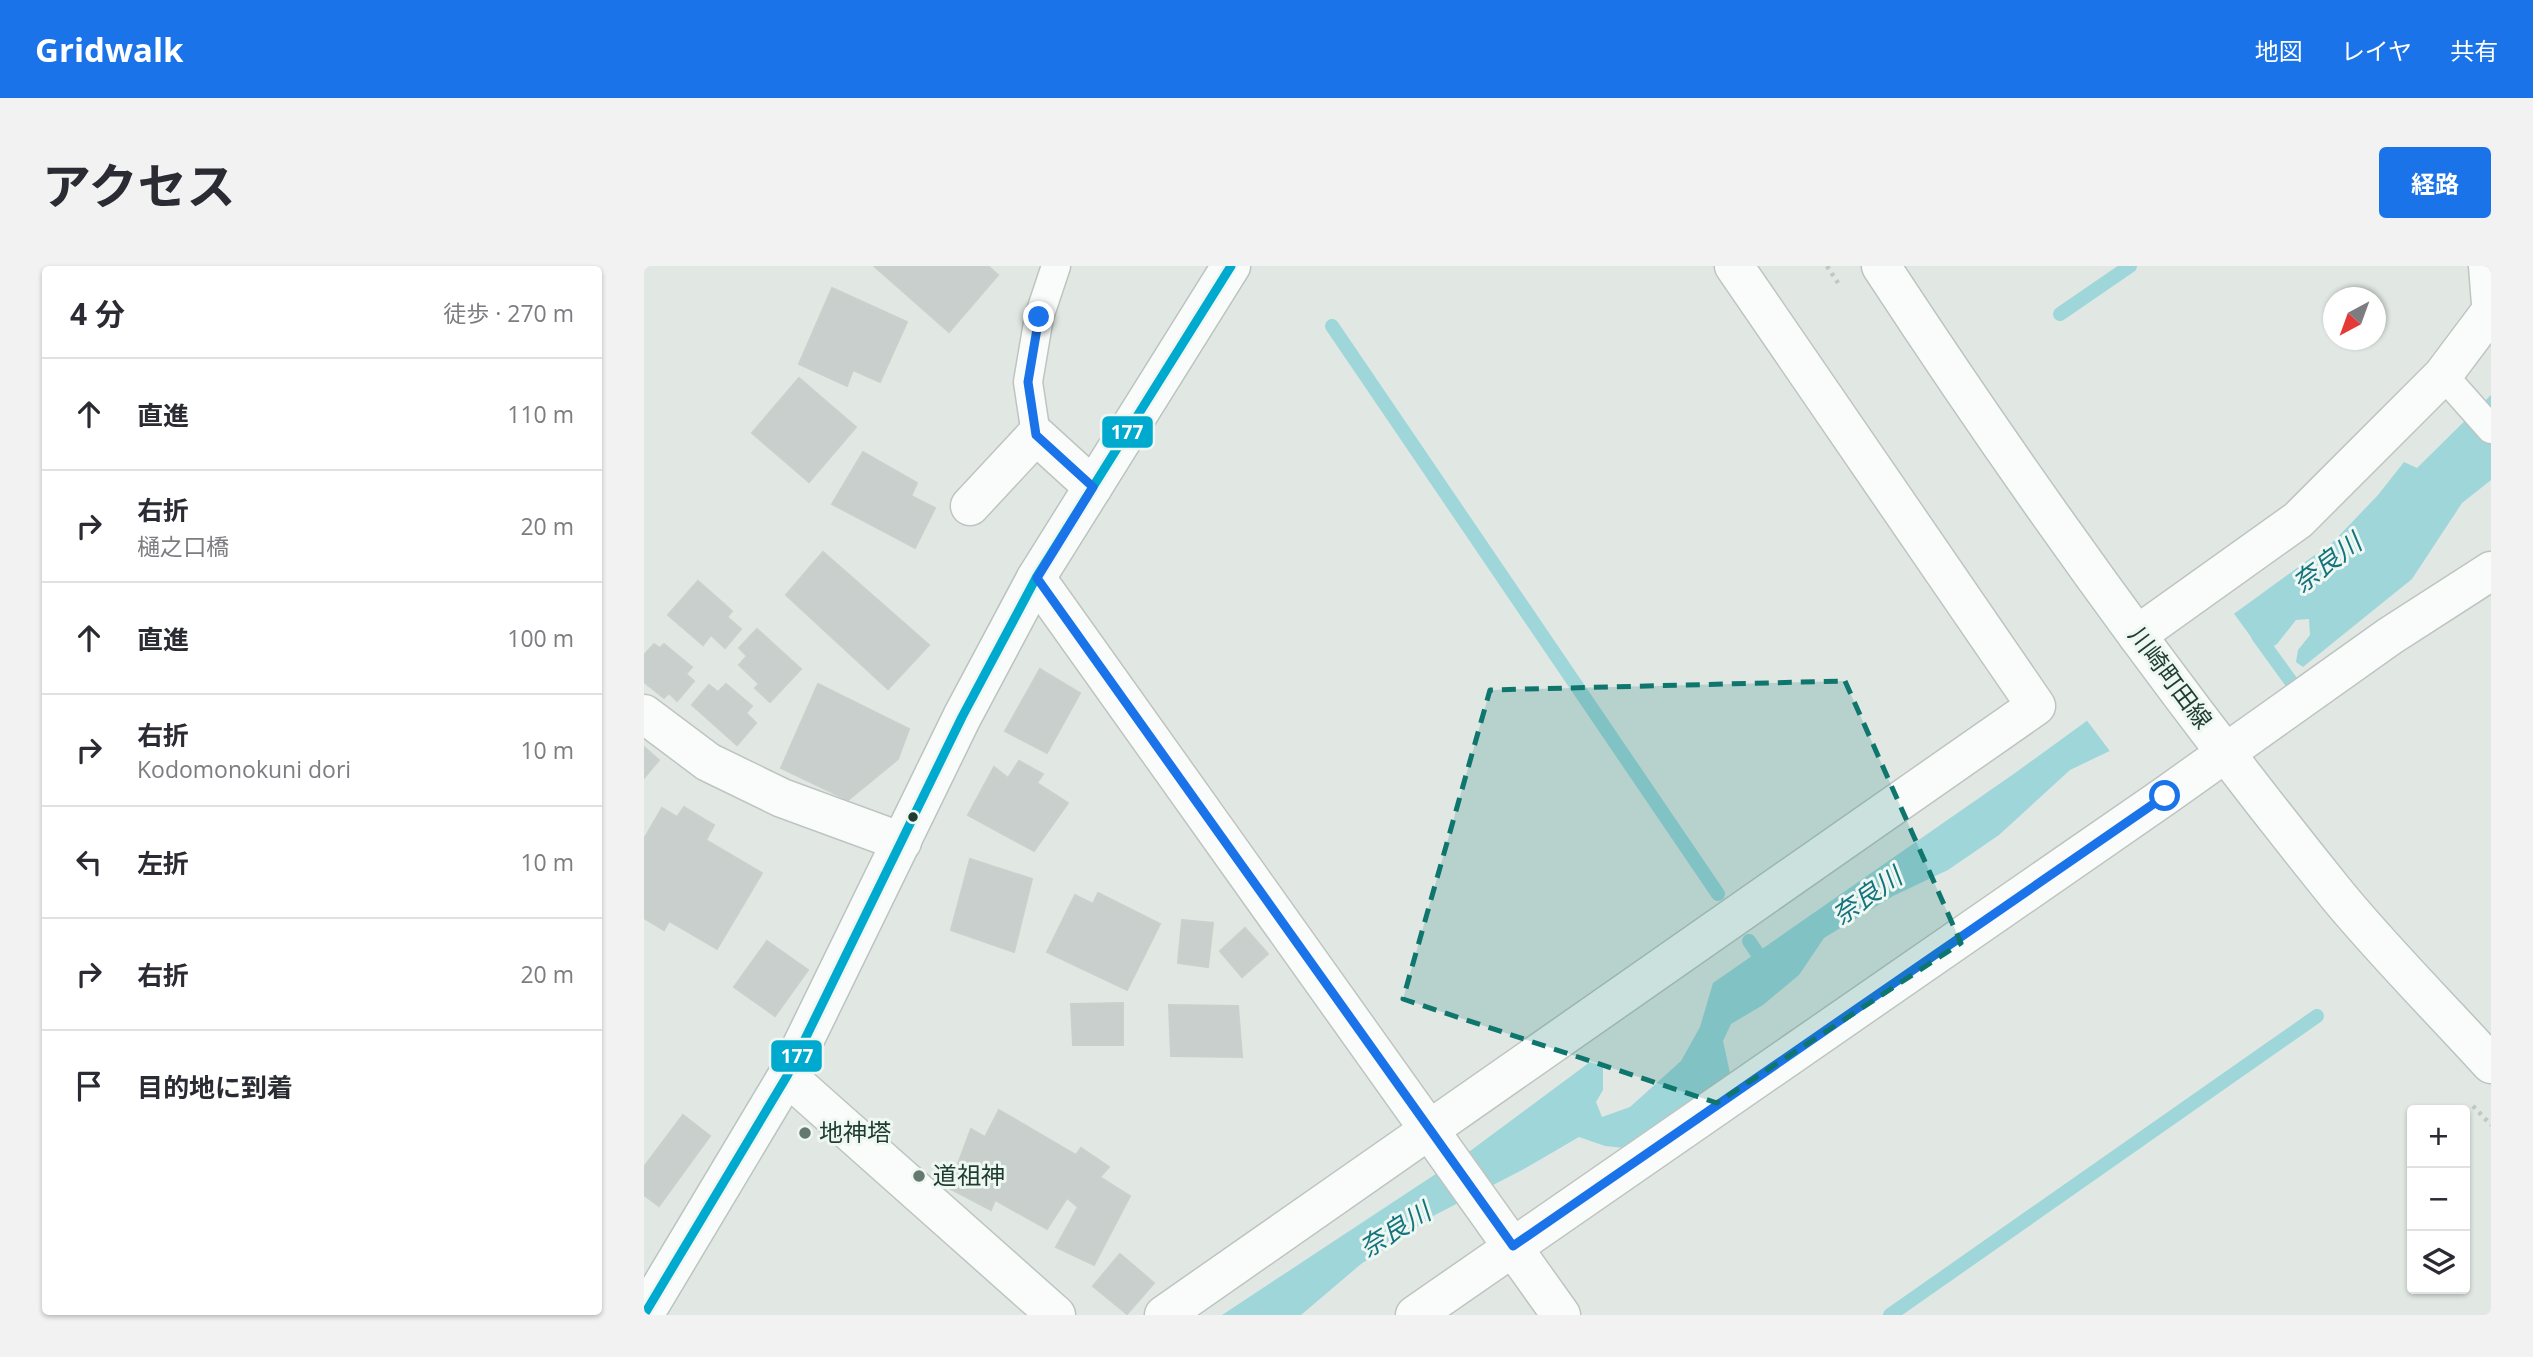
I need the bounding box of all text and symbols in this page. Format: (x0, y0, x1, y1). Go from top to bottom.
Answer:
text: Gridwalk (35, 27, 184, 72)
text: 地図 (2255, 34, 2303, 67)
text: レイヤ (2341, 34, 2412, 67)
text: 共有 (2450, 34, 2498, 67)
button: 経路 (2379, 147, 2491, 218)
text: アクセス (42, 152, 236, 218)
north arrow (2323, 287, 2386, 350)
text: 4 分 (70, 293, 125, 334)
text: 徒歩 · 270 m (443, 297, 574, 329)
route end (1023, 301, 1054, 332)
icon: ahead (70, 395, 108, 433)
text: 直進 (137, 397, 189, 433)
text: 110 m (507, 398, 574, 430)
line badge: 177 (1101, 415, 1154, 449)
text: 177 (1111, 419, 1143, 445)
text: 右折 (137, 492, 189, 528)
icon: right (70, 507, 108, 545)
text: 20 m (520, 510, 574, 542)
water label: 奈良川 (2284, 523, 2371, 600)
text: 樋之口橋 (137, 530, 229, 562)
icon: ahead (70, 619, 108, 657)
street label: 川崎町田線 (2122, 619, 2220, 735)
text: 直進 (137, 621, 189, 657)
text: 100 m (507, 622, 574, 654)
text: 右折 (137, 717, 189, 753)
icon: right (70, 731, 108, 769)
text: 10 m (520, 734, 574, 766)
text: Kodomonokuni dori (137, 753, 351, 785)
route start (2149, 780, 2180, 811)
unlabelled marker (906, 810, 920, 824)
icon: left (70, 843, 108, 881)
text: 左折 (137, 845, 189, 881)
text: 10 m (520, 846, 574, 878)
water label: 奈良川 (1824, 856, 1911, 932)
icon: right (70, 955, 108, 993)
text: 右折 (137, 957, 189, 993)
text: 20 m (520, 958, 574, 990)
line badge: 177 (770, 1039, 823, 1073)
text: 177 (781, 1043, 813, 1069)
icon: arrive (70, 1067, 108, 1105)
text: 目的地に到着 (137, 1069, 293, 1105)
map controls (2407, 1105, 2470, 1294)
button: + (2407, 1105, 2470, 1168)
place label: 地神塔 (819, 1115, 891, 1148)
marker: 地神塔 (797, 1125, 813, 1141)
place label: 道祖神 (933, 1158, 1005, 1191)
marker: 道祖神 (911, 1168, 927, 1184)
button: − (2407, 1168, 2470, 1231)
water label: 奈良川 (1352, 1192, 1440, 1265)
button: layers (2407, 1231, 2470, 1294)

